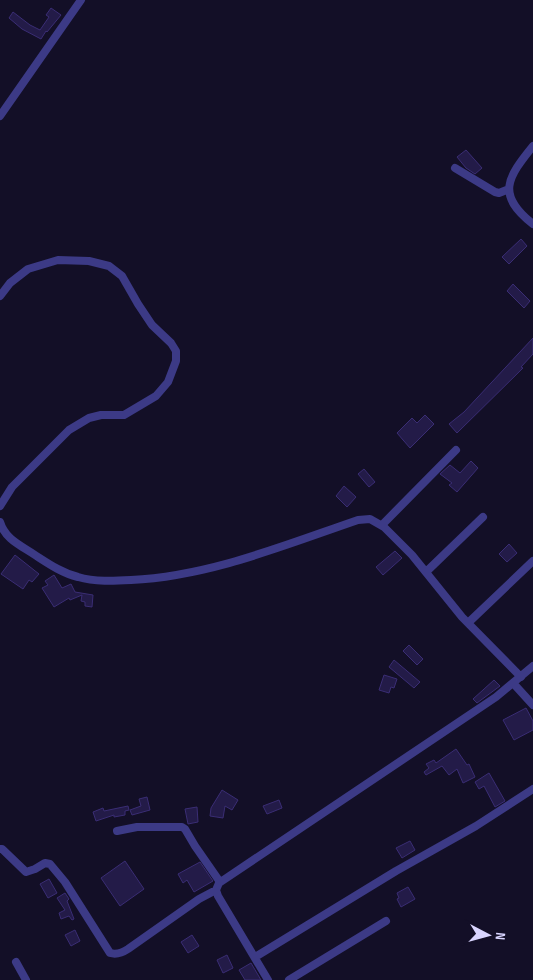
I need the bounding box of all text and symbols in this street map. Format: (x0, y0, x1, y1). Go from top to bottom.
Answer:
north arrow (463, 910, 513, 960)
text: N (492, 932, 509, 941)

